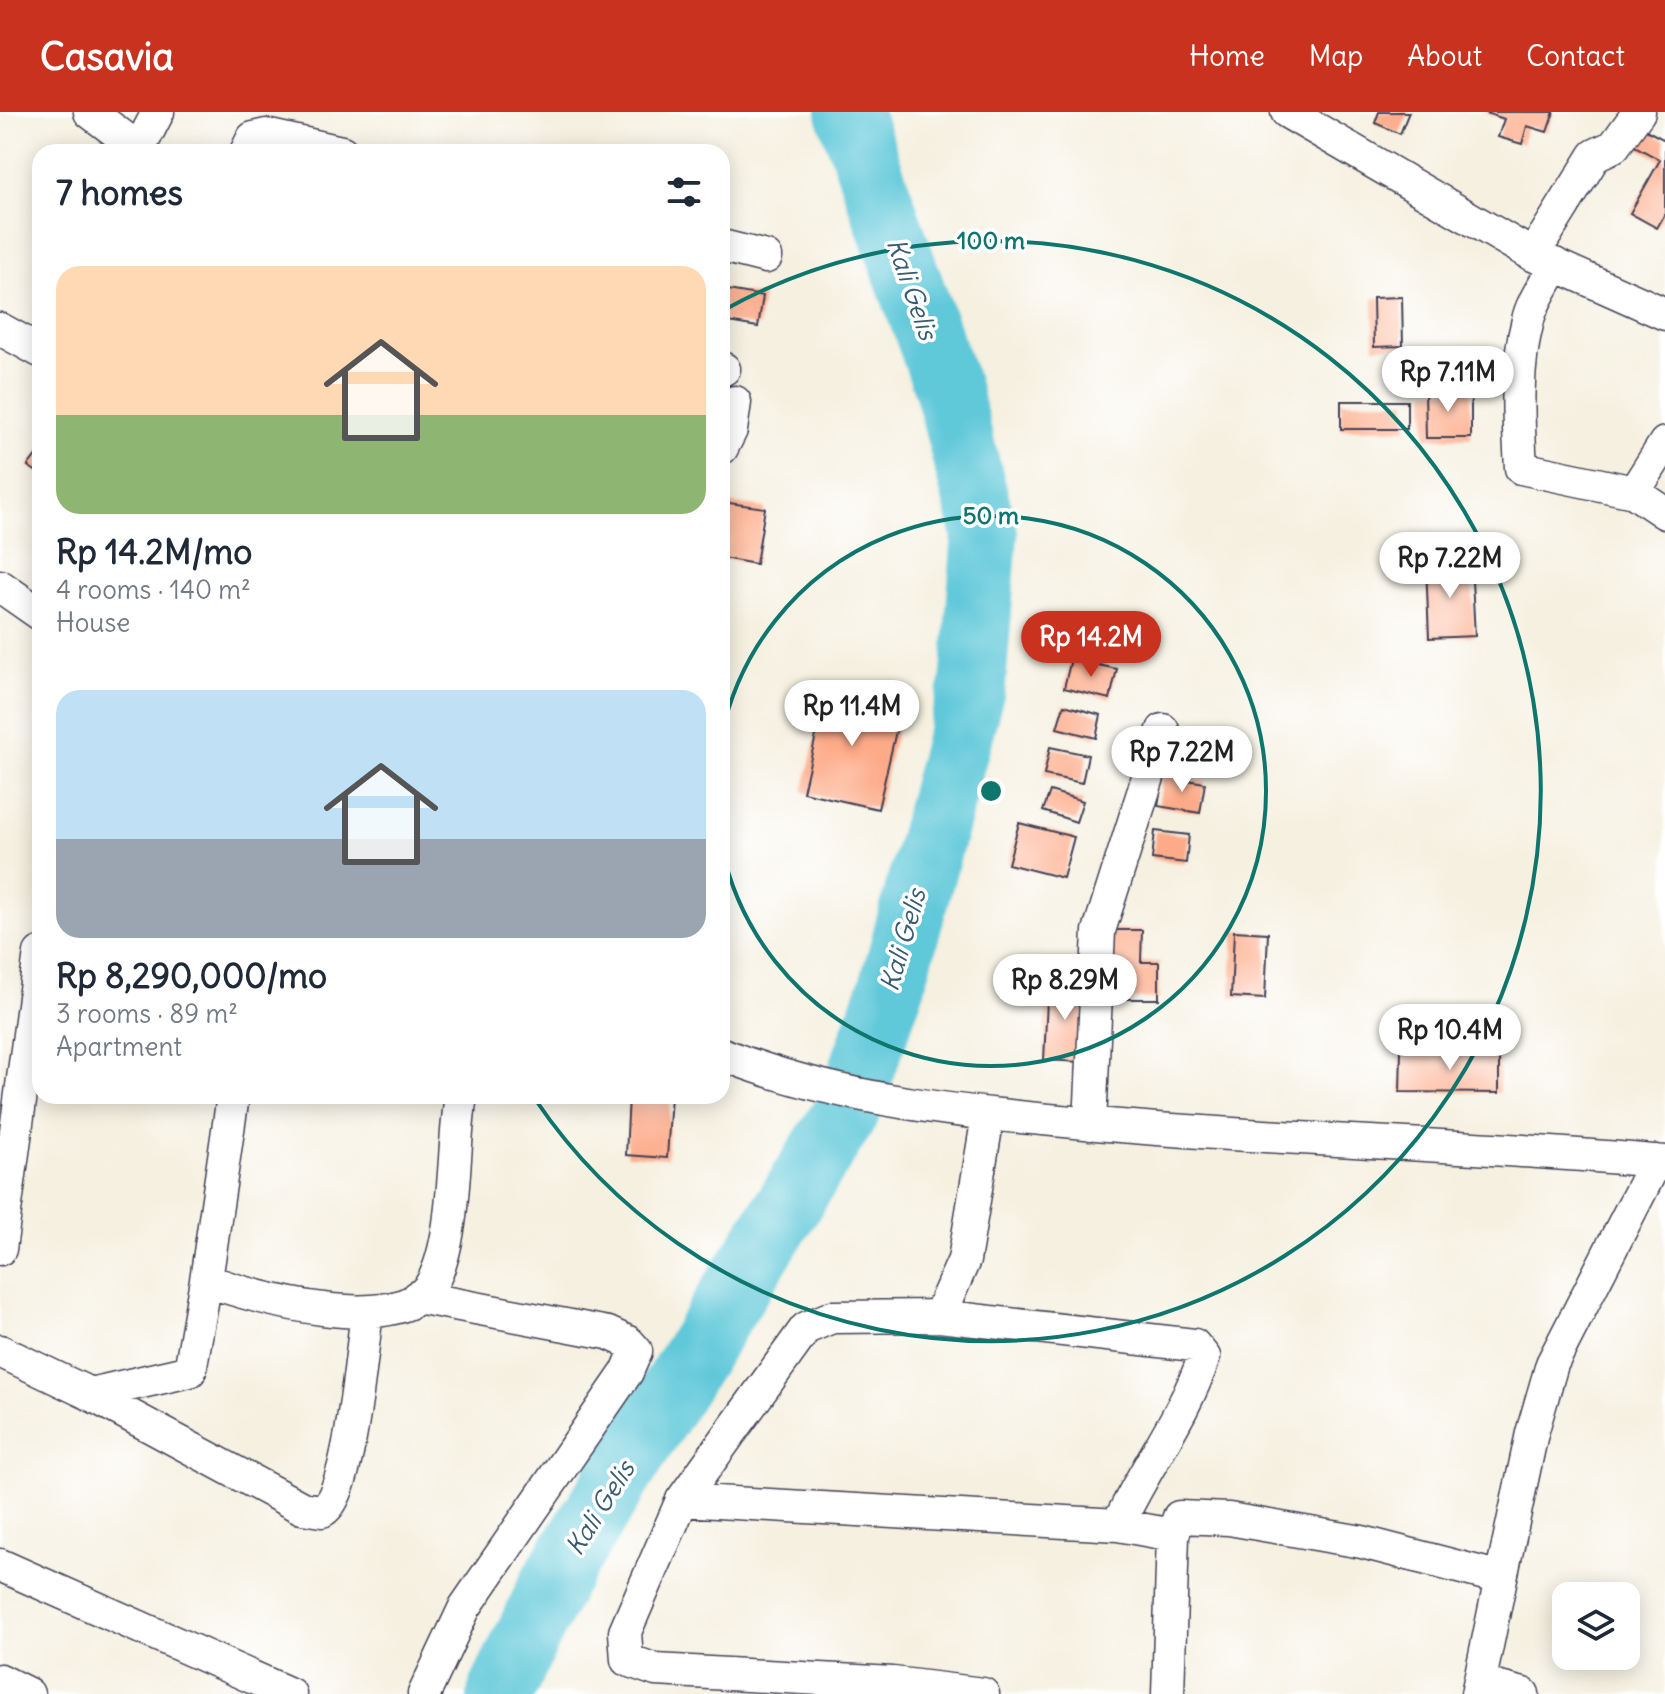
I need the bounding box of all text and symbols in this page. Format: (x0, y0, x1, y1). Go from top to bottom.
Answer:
text: Casavia (40, 33, 174, 80)
text: Home (1189, 38, 1265, 74)
text: Map (1309, 38, 1363, 74)
text: About (1407, 38, 1482, 74)
text: Contact (1526, 38, 1625, 74)
icon: filters (662, 170, 706, 214)
text: 7 homes (56, 171, 183, 214)
text: 100 m (957, 225, 1025, 255)
water label: Kali Gelis (880, 234, 946, 346)
icon: home (309, 318, 453, 462)
pin: Rp 7.11M (1365, 346, 1531, 414)
text: Rp 7.11M (1400, 355, 1496, 388)
text: 50 m (963, 500, 1019, 530)
text: Rp 14.2M/mo (56, 530, 252, 573)
pin: Rp 7.22M (1367, 532, 1533, 600)
text: Rp 7.22M (1397, 541, 1503, 574)
text: 4 rooms · 140 m² (56, 573, 251, 606)
text: House (56, 606, 130, 639)
pin: Rp 14.2M (1008, 611, 1174, 679)
text: Rp 14.2M (1039, 620, 1143, 653)
pin: Rp 11.4M (769, 680, 935, 748)
text: Rp 11.4M (802, 689, 902, 722)
pin: Rp 7.22M (1099, 726, 1265, 794)
text: Rp 7.22M (1129, 735, 1235, 768)
icon: home (309, 742, 453, 886)
centre of rings (977, 777, 1005, 805)
water label: Kali Gelis (872, 883, 933, 995)
text: Rp 8,290,000/mo (56, 954, 327, 997)
pin: Rp 8.29M (982, 954, 1148, 1022)
text: Rp 8.29M (1011, 963, 1119, 996)
text: 3 rooms · 89 m² (56, 997, 238, 1030)
pin: Rp 10.4M (1367, 1004, 1533, 1072)
text: Rp 10.4M (1397, 1013, 1503, 1046)
text: Apartment (56, 1030, 182, 1063)
water label: Kali Gelis (558, 1453, 642, 1561)
map controls (1552, 1582, 1640, 1670)
button: layers (1552, 1582, 1640, 1670)

